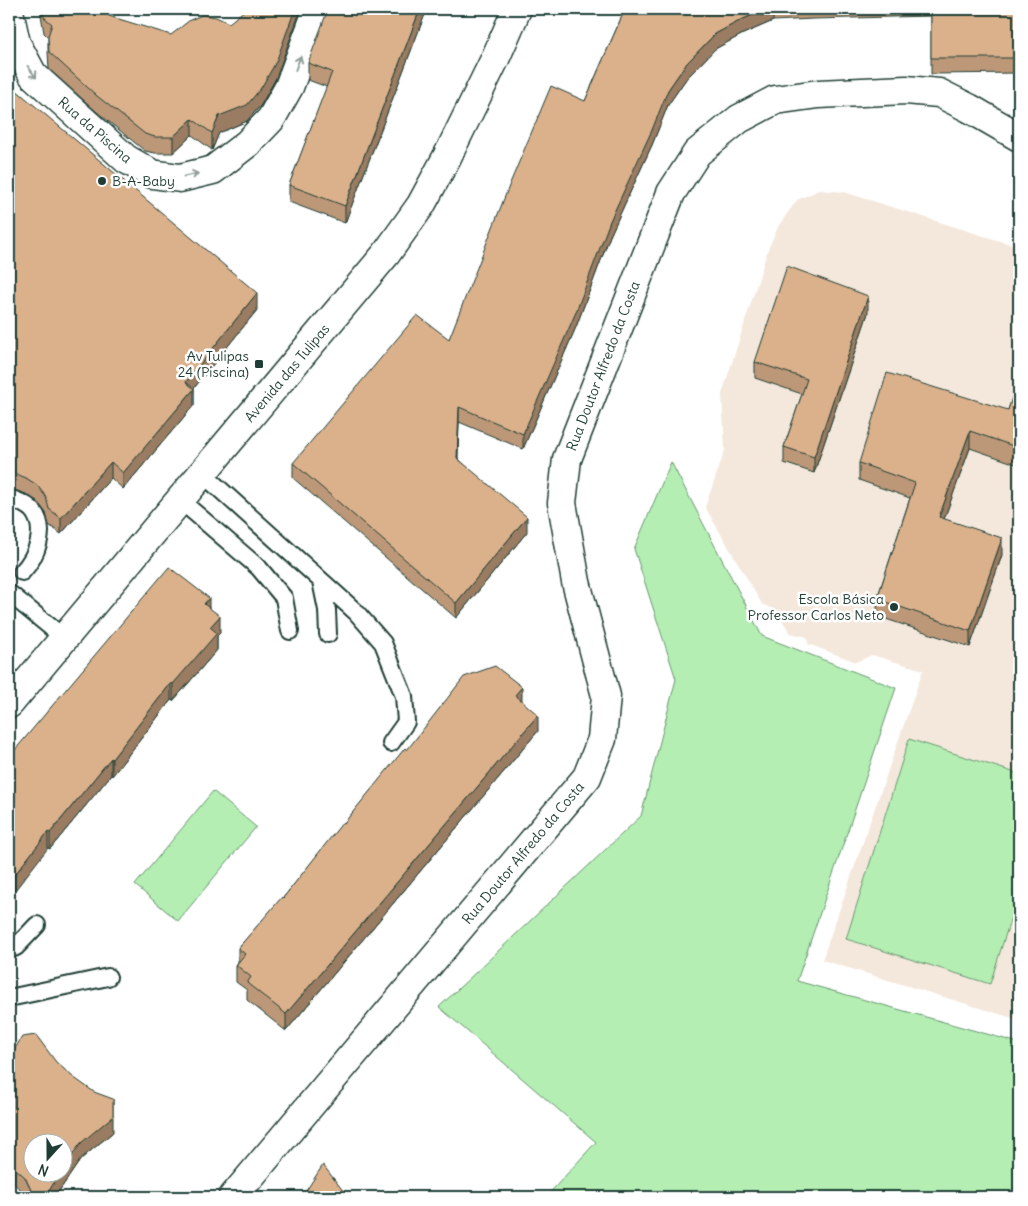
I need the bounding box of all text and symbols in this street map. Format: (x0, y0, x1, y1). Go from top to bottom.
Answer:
one-way arrow (294, 56, 303, 71)
one-way arrow (27, 65, 37, 79)
street label: Rua da Piscina (54, 93, 136, 167)
one-way arrow (182, 170, 198, 180)
place label: B-A-Baby (112, 172, 175, 190)
marker: B-A-Baby (96, 175, 108, 187)
street label: Rua Doutor Alfredo da Costa (562, 279, 644, 453)
street label: Avenida das Tulipas (241, 320, 333, 426)
place label: Av Tulipas 24 (Piscina) (178, 347, 249, 381)
marker: Av Tulipas 24 (Piscina) (253, 358, 265, 370)
place label: Escola Básica Professor Carlos Neto (748, 590, 884, 624)
marker: Escola Básica Professor Carlos Neto (888, 601, 900, 613)
street label: Rua Doutor Alfredo da Costa (458, 778, 588, 928)
north arrow (22, 1134, 72, 1184)
text: N (36, 1160, 51, 1180)

